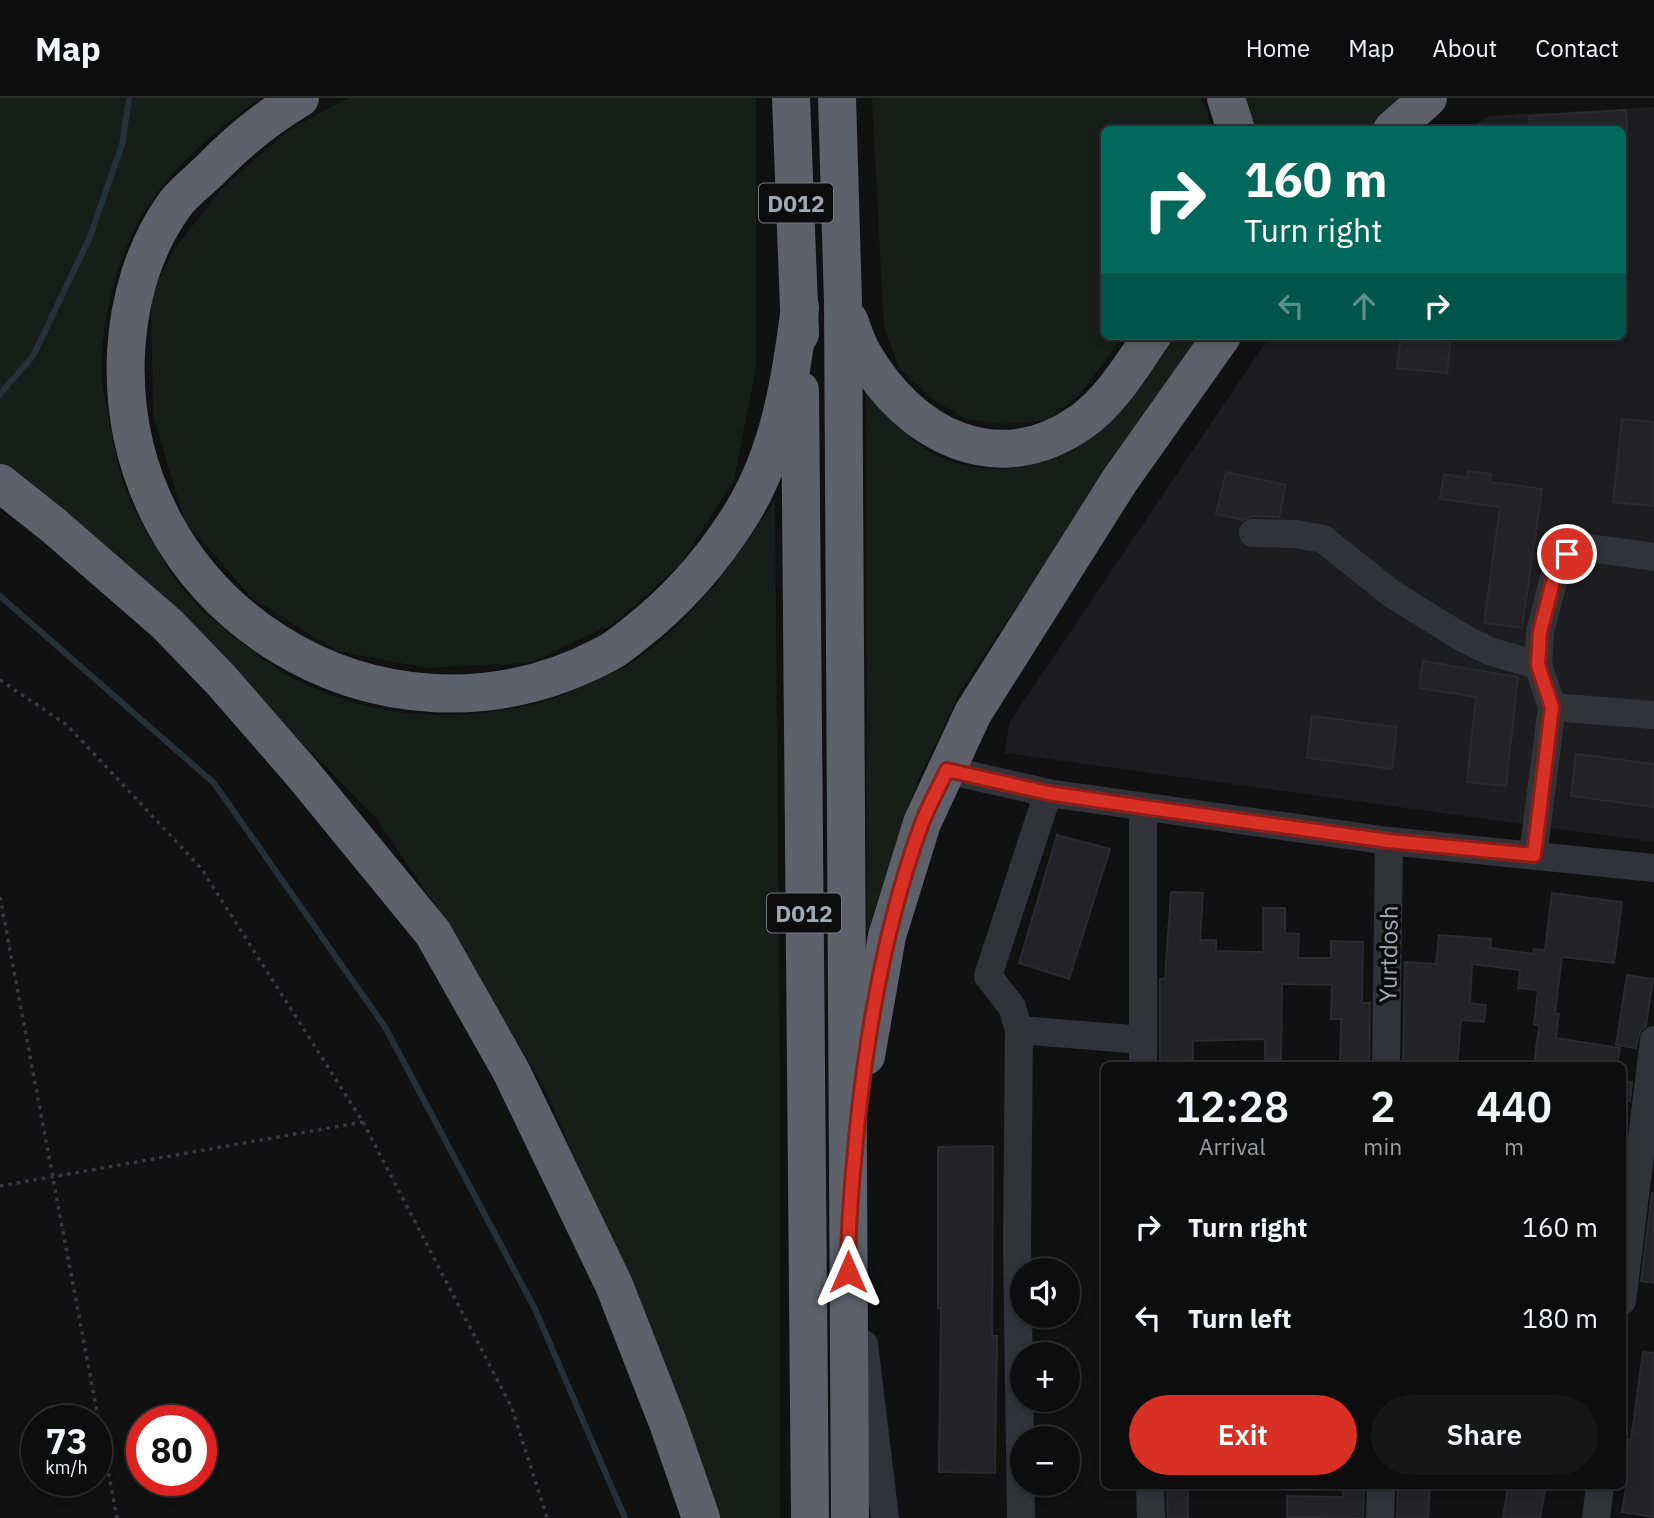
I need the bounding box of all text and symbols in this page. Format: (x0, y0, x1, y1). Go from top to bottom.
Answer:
text: Map (35, 27, 101, 70)
text: Home (1246, 32, 1310, 64)
text: Map (1348, 32, 1394, 64)
text: About (1432, 32, 1497, 64)
text: Contact (1535, 32, 1619, 64)
text: 160 m (1244, 147, 1388, 210)
icon: right (1129, 154, 1220, 245)
road number: D012 (759, 184, 833, 222)
text: Turn right (1244, 209, 1382, 251)
icon: left (1272, 287, 1310, 325)
icon: ahead (1345, 287, 1383, 325)
icon: right (1418, 287, 1456, 325)
pin (1537, 524, 1597, 584)
icon: arrive (1548, 535, 1586, 573)
road number: D012 (767, 894, 841, 932)
street label: Yurtdosh (1371, 905, 1405, 1003)
text: 12:28 (1175, 1079, 1289, 1134)
text: 2 (1370, 1079, 1395, 1134)
text: 440 (1476, 1079, 1552, 1134)
text: Arrival (1199, 1131, 1266, 1161)
text: min (1363, 1131, 1402, 1161)
text: m (1504, 1131, 1524, 1161)
icon: right (1129, 1208, 1167, 1246)
text: Turn right (1188, 1210, 1307, 1244)
text: 160 m (1522, 1210, 1598, 1244)
position arrow (811, 1235, 885, 1309)
map controls (1010, 1258, 1080, 1496)
button: sound (1010, 1258, 1080, 1328)
icon: left (1129, 1299, 1167, 1337)
text: Turn left (1188, 1301, 1291, 1335)
text: 180 m (1522, 1301, 1598, 1335)
button: + (1010, 1342, 1080, 1412)
button: Exit (1129, 1395, 1357, 1475)
button: Share (1371, 1395, 1598, 1475)
speed limit sign: 80 (126, 1405, 217, 1496)
text: 73 (45, 1418, 88, 1464)
button: − (1010, 1426, 1080, 1496)
text: km/h (45, 1456, 88, 1479)

